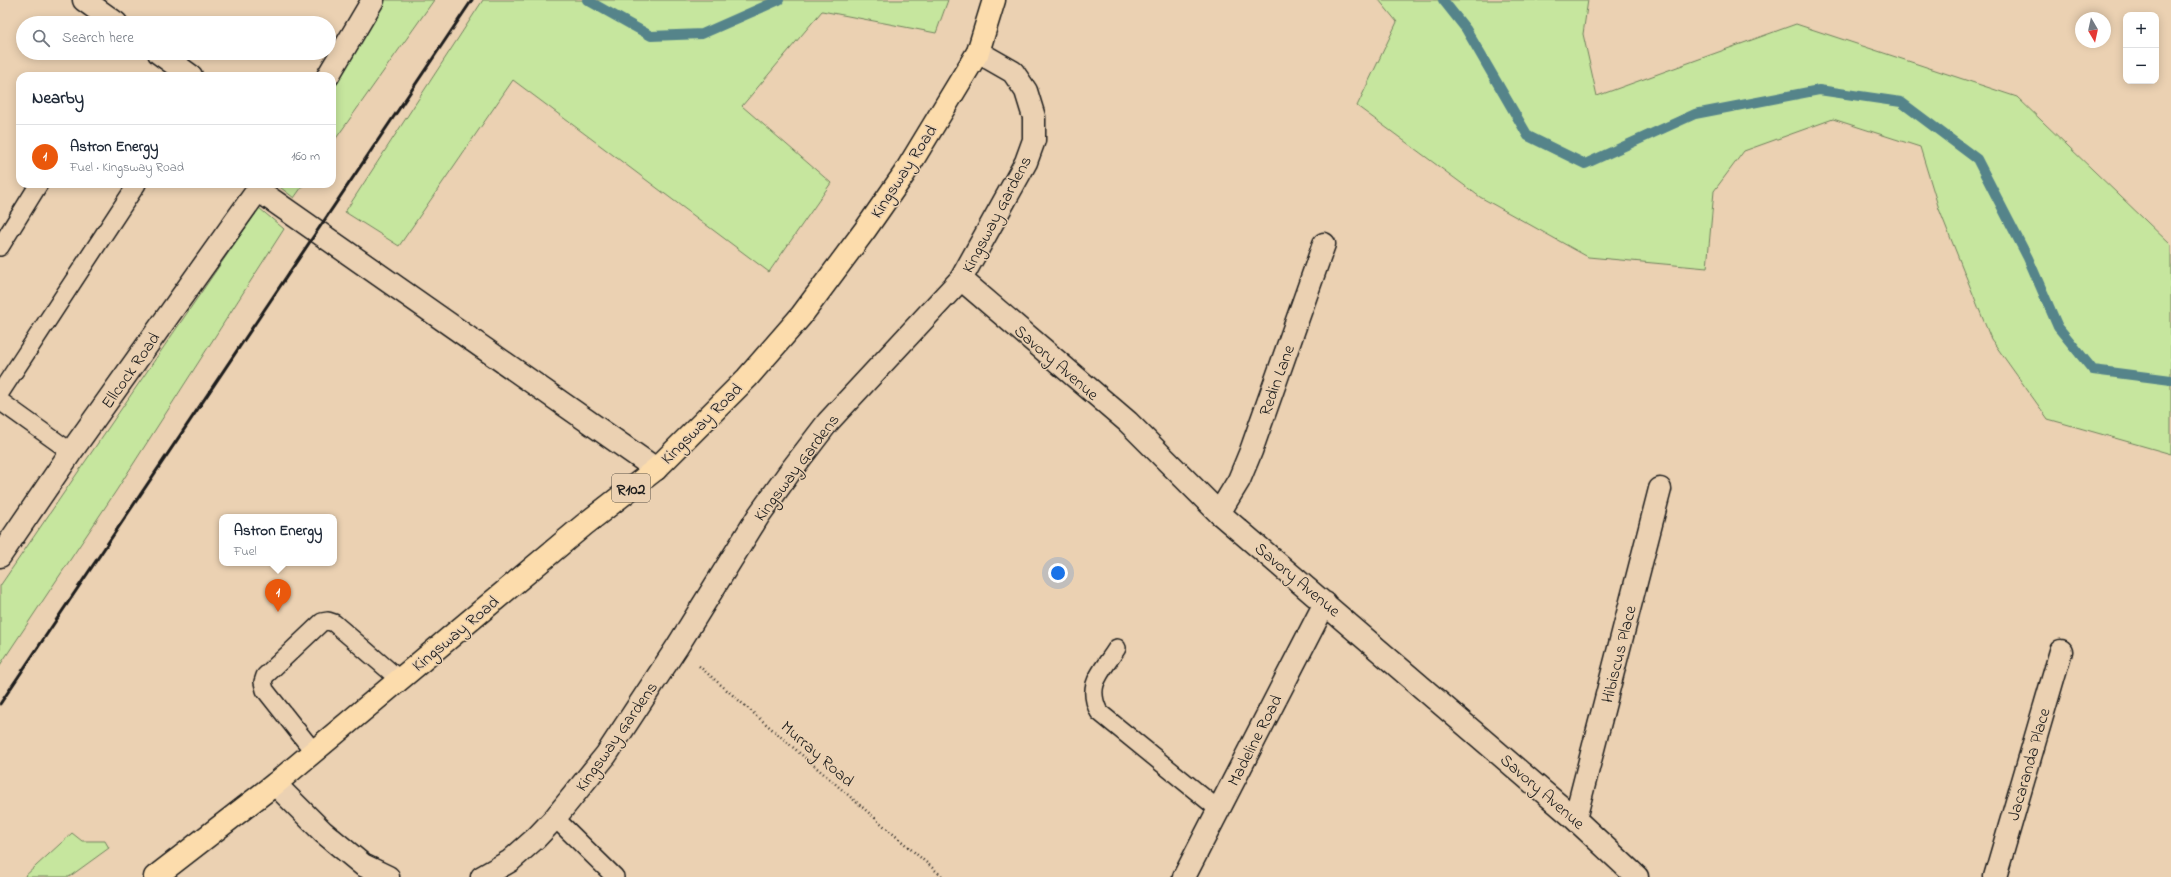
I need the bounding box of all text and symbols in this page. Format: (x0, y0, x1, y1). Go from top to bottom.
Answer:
north arrow (2075, 12, 2111, 48)
map controls (2123, 12, 2159, 84)
button: + (2123, 12, 2159, 48)
search box (16, 16, 336, 60)
icon: search (30, 27, 52, 49)
text: Search here (62, 27, 134, 49)
button: − (2123, 48, 2159, 84)
text: Nearby (32, 86, 84, 111)
street label: Kingsway Road (865, 120, 946, 225)
text: Astron Energy (70, 136, 158, 158)
text: 1 (43, 147, 47, 166)
text: 160 m (291, 147, 320, 166)
street label: Kingsway Gardens (956, 152, 1040, 279)
text: Fuel · Kingsway Road (70, 158, 184, 177)
street label: Savory Avenue (1007, 319, 1104, 408)
street label: Ellcock Road (96, 327, 167, 414)
street label: Redin Lane (1253, 341, 1302, 419)
street label: Kingsway Road (655, 377, 750, 472)
street label: Kingsway Gardens (748, 409, 848, 528)
road number: R102 (612, 474, 650, 502)
popup (219, 514, 337, 566)
text: Astron Energy (234, 520, 322, 542)
street label: Savory Avenue (1248, 537, 1346, 625)
text: Fuel (234, 542, 257, 561)
your location (1048, 563, 1068, 583)
pin: 1 (265, 579, 291, 612)
street label: Kingsway Road (407, 590, 507, 680)
street label: Hibiscus Place (1595, 603, 1644, 706)
street label: Kingsway Gardens (570, 677, 666, 798)
street label: Madeline Road (1222, 690, 1289, 791)
street label: Jacaranda Place (2001, 705, 2058, 824)
street label: Murray Road (774, 715, 860, 794)
street label: Savory Avenue (1493, 748, 1590, 837)

